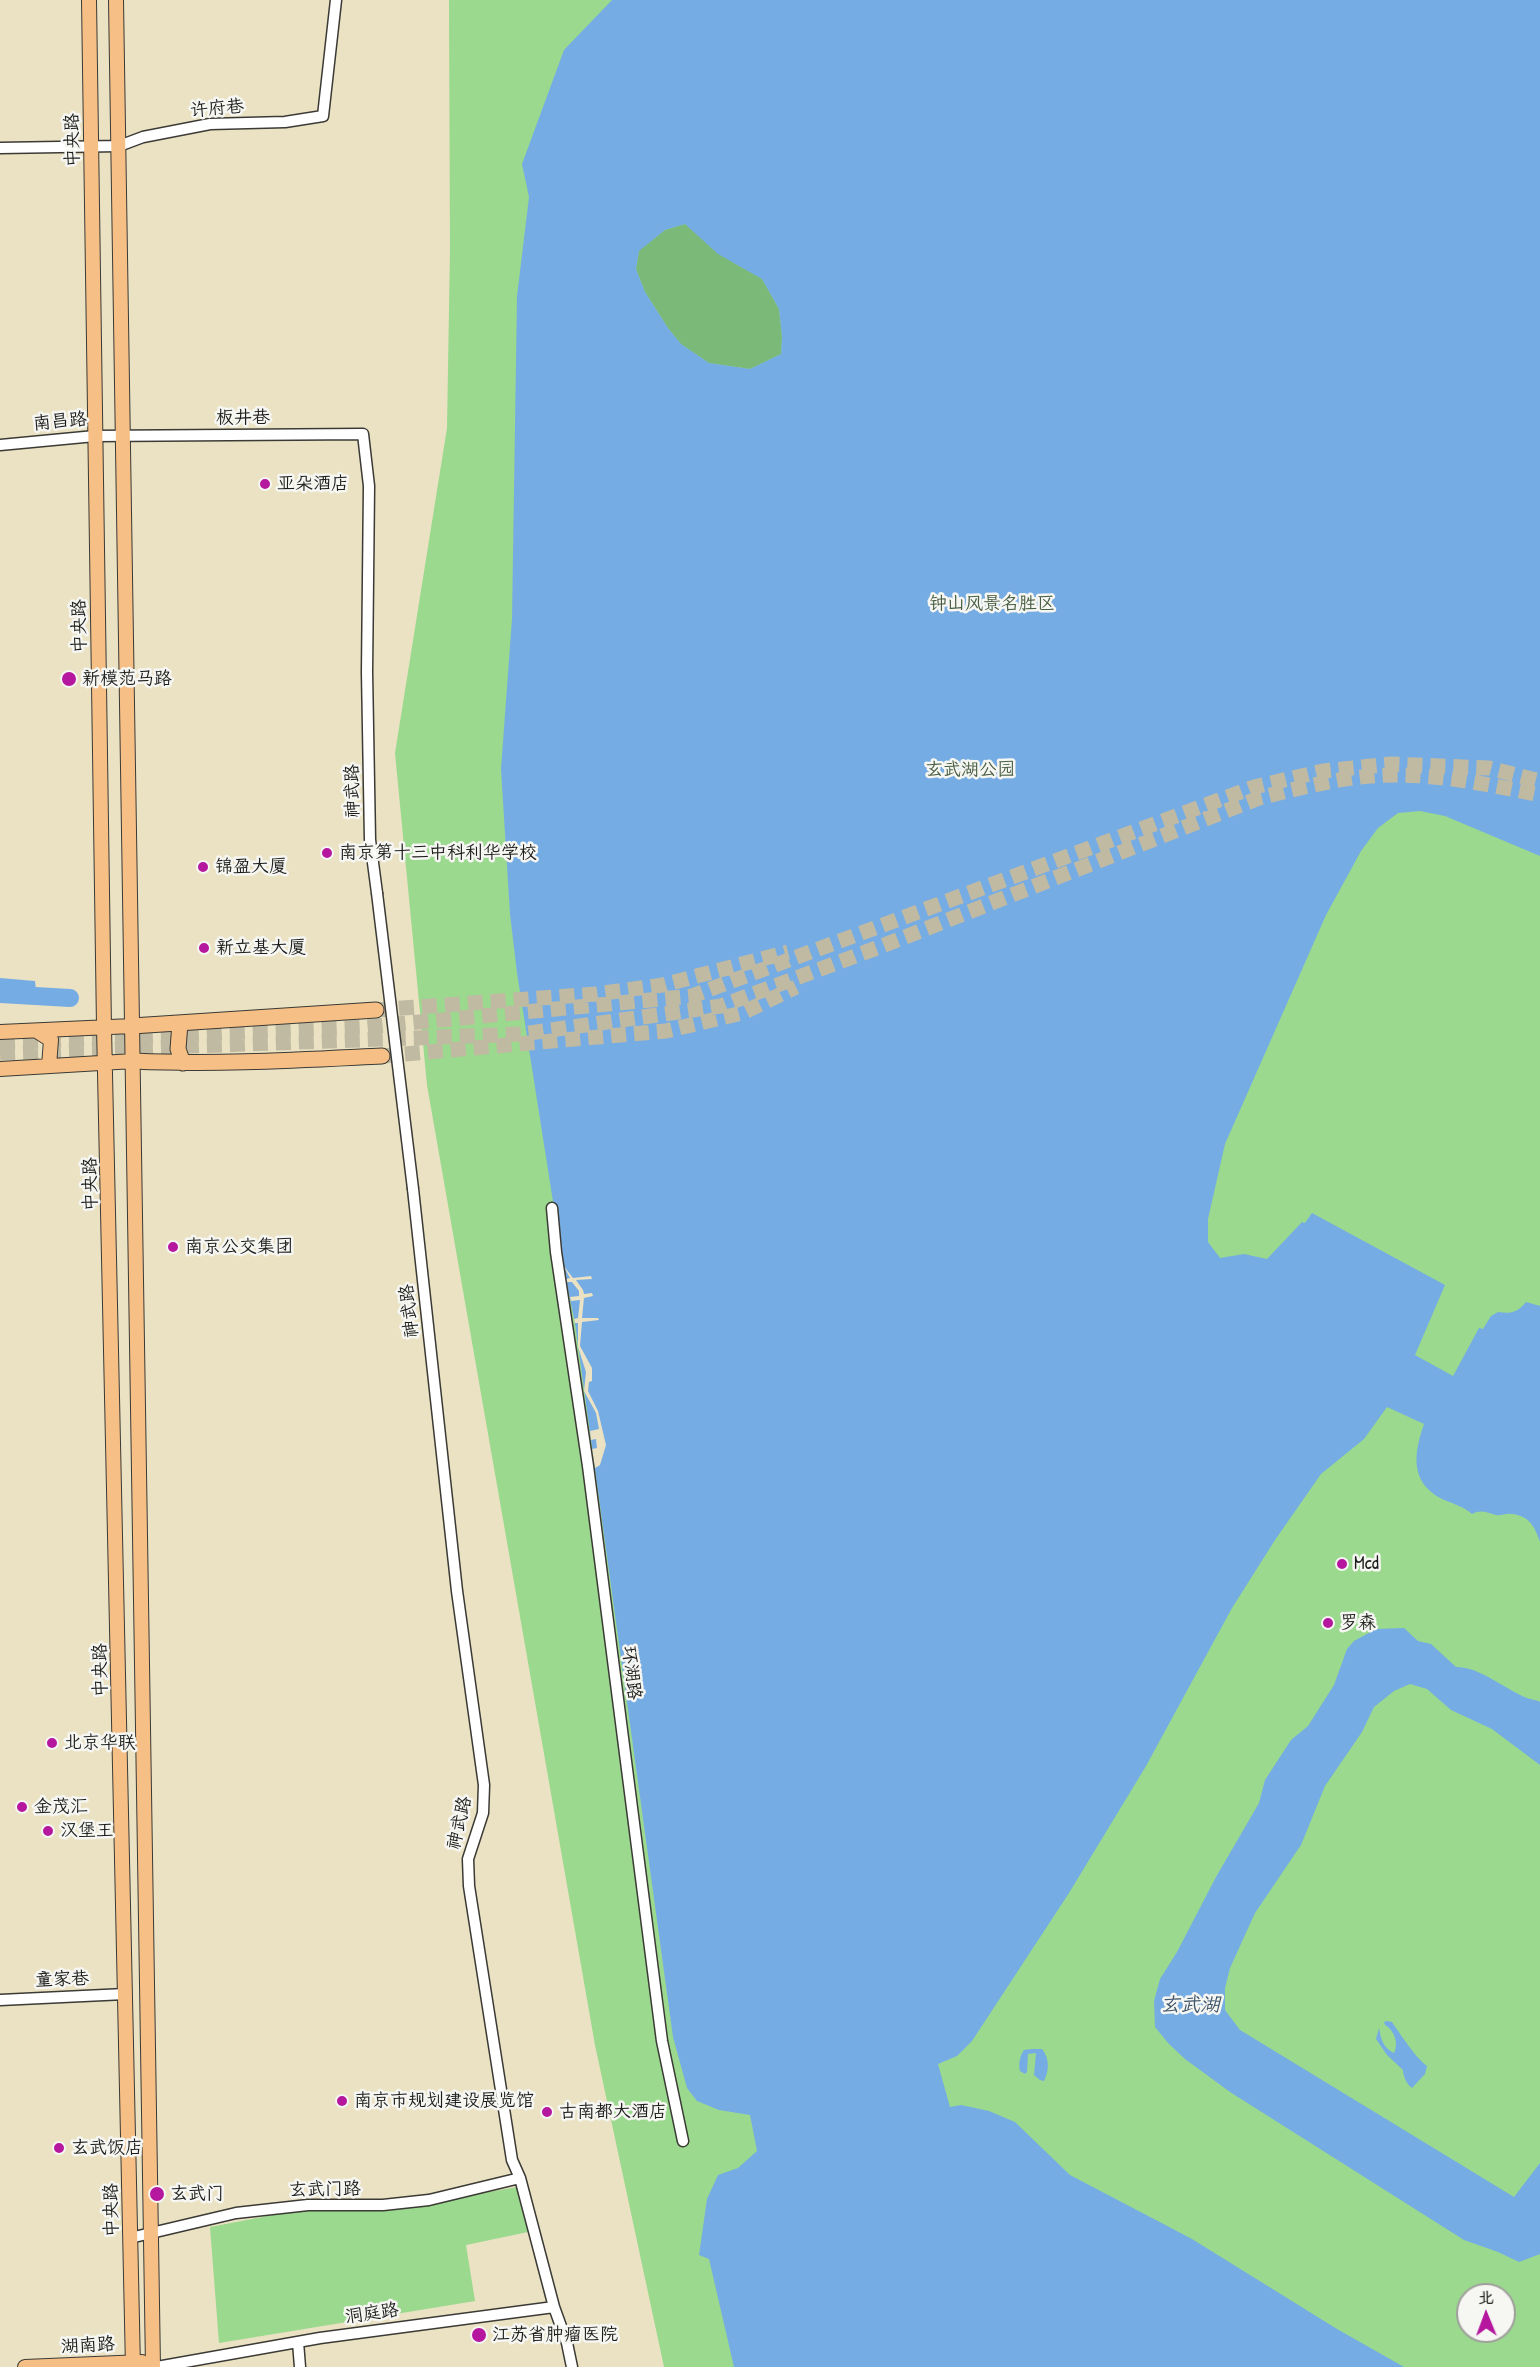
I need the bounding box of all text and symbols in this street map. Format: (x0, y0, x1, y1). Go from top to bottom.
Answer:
street label: 许府巷 (189, 96, 245, 122)
street label: 中央路 (62, 113, 84, 167)
street label: 板井巷 (216, 407, 270, 429)
street label: 南昌路 (32, 409, 88, 435)
place label: 亚朵酒店 (277, 473, 349, 495)
marker: 亚朵酒店 (258, 477, 272, 491)
park label: 钟山风景名胜区 (929, 593, 1055, 615)
street label: 中央路 (69, 599, 91, 653)
place label: 新模范马路 (82, 668, 172, 690)
marker: 新模范马路 (60, 670, 78, 688)
park label: 玄武湖公园 (925, 759, 1015, 781)
street label: 神武路 (342, 764, 364, 818)
place label: 南京第十三中科利华学校 (339, 842, 537, 864)
marker: 南京第十三中科利华学校 (320, 846, 334, 860)
place label: 锦盈大厦 (215, 856, 287, 878)
marker: 锦盈大厦 (196, 860, 210, 874)
place label: 新立基大厦 (216, 937, 306, 959)
marker: 新立基大厦 (197, 941, 211, 955)
street label: 中央路 (80, 1157, 102, 1211)
place label: 南京公交集团 (185, 1236, 293, 1258)
marker: 南京公交集团 (166, 1240, 180, 1254)
street label: 神武路 (396, 1283, 424, 1339)
place label: Mcd (1354, 1553, 1379, 1575)
marker: Mcd (1335, 1557, 1349, 1571)
place label: 罗森 (1340, 1612, 1376, 1634)
marker: 罗森 (1321, 1616, 1335, 1630)
street label: 中央路 (90, 1643, 112, 1697)
street label: 环湖路 (617, 1645, 645, 1701)
place label: 北京华联 (64, 1732, 136, 1754)
marker: 北京华联 (45, 1736, 59, 1750)
street label: 神武路 (443, 1794, 477, 1852)
place label: 金茂汇 (34, 1796, 88, 1818)
marker: 金茂汇 (15, 1800, 29, 1814)
place label: 汉堡王 (60, 1820, 114, 1842)
marker: 汉堡王 (41, 1824, 55, 1838)
street label: 童家巷 (35, 1968, 89, 1992)
water label: 玄武湖 (1160, 1994, 1220, 2018)
place label: 南京市规划建设展览馆 (354, 2090, 534, 2112)
marker: 南京市规划建设展览馆 (335, 2094, 349, 2108)
place label: 古南都大酒店 (559, 2101, 667, 2123)
marker: 古南都大酒店 (540, 2105, 554, 2119)
place label: 玄武饭店 (71, 2137, 143, 2159)
marker: 玄武饭店 (52, 2141, 66, 2155)
street label: 玄武门路 (289, 2179, 361, 2201)
street label: 中央路 (101, 2183, 123, 2237)
place label: 玄武门 (170, 2183, 224, 2205)
marker: 玄武门 (148, 2185, 166, 2203)
north arrow (1456, 2283, 1516, 2343)
text: 北 (1478, 2286, 1494, 2308)
street label: 洞庭路 (344, 2300, 400, 2328)
place label: 江苏省肿瘤医院 (492, 2324, 618, 2346)
marker: 江苏省肿瘤医院 (470, 2326, 488, 2344)
street label: 湖南路 (60, 2334, 116, 2358)

